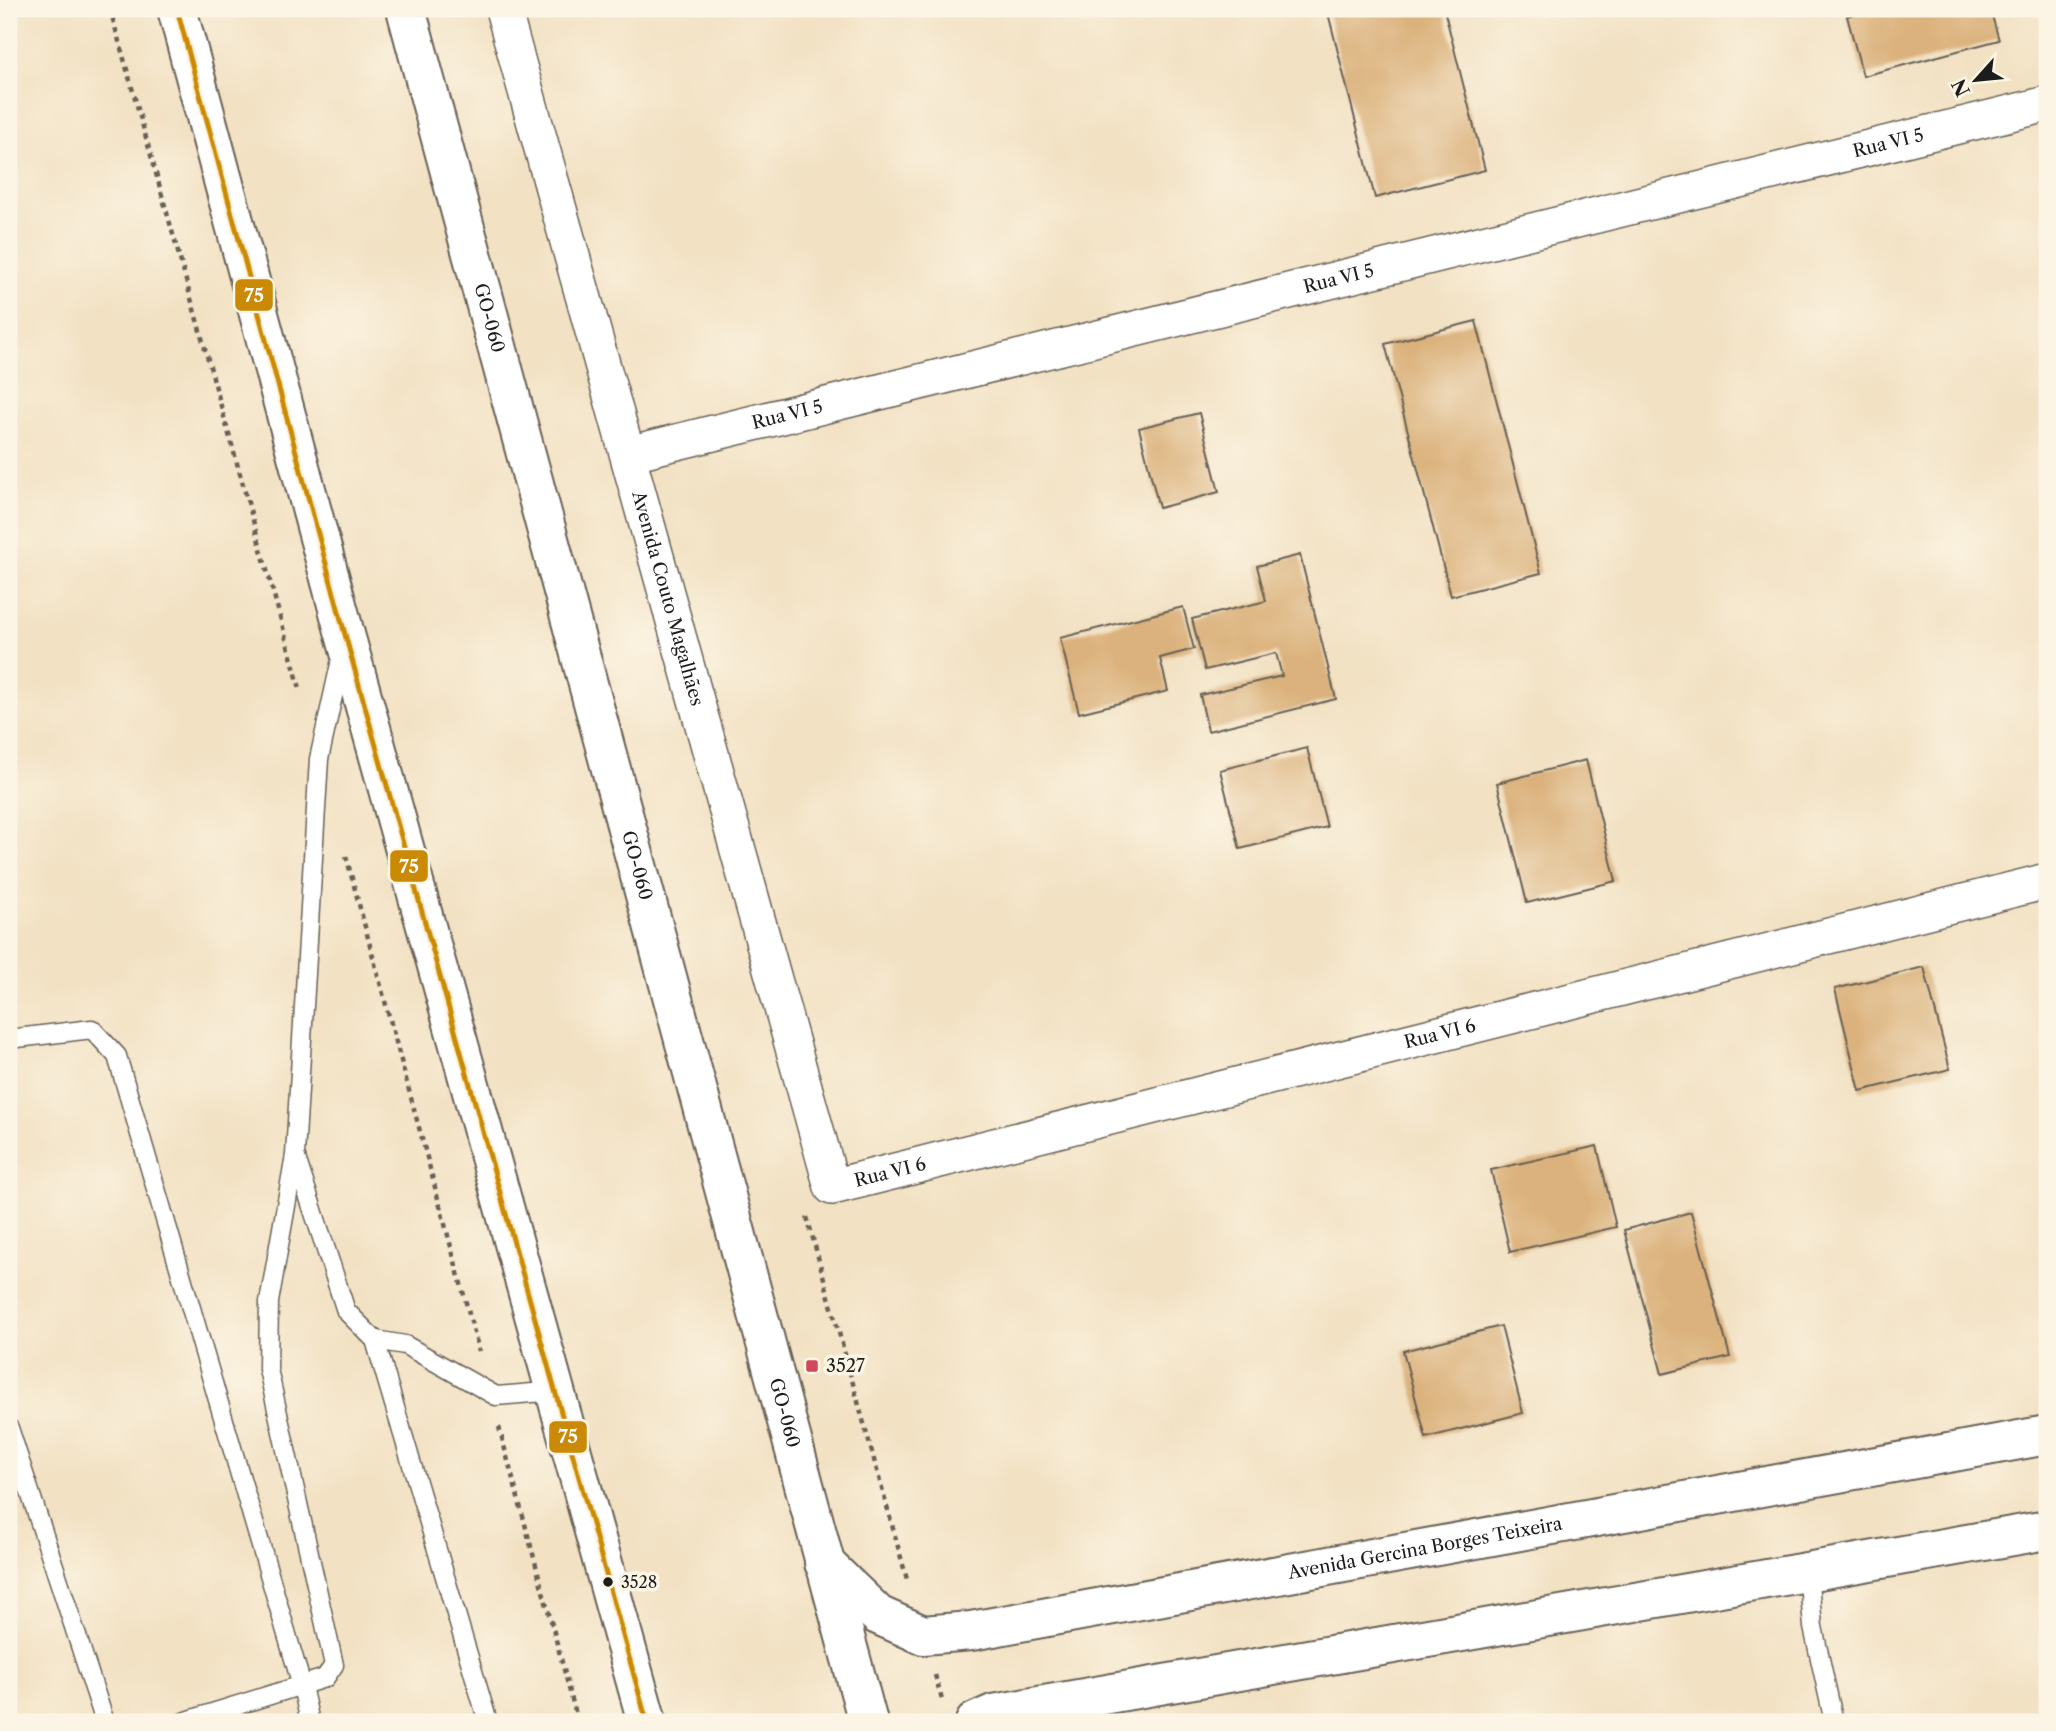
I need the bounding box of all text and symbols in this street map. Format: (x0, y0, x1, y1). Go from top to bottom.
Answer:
north arrow (1940, 46, 2010, 116)
text: N (1947, 75, 1975, 100)
street label: Rua VI 5 (1851, 124, 1926, 162)
street label: Rua VI 5 (1301, 259, 1376, 298)
line badge: 75 (234, 278, 274, 312)
street label: GO-060 (469, 281, 509, 355)
text: 75 (244, 284, 264, 307)
street label: Rua VI 5 (750, 395, 825, 434)
street label: Avenida Couto Magalhães (627, 487, 708, 708)
street label: GO-060 (617, 828, 657, 903)
line badge: 75 (389, 849, 429, 883)
text: 75 (399, 855, 419, 878)
street label: Rua VI 6 (1402, 1014, 1478, 1053)
street label: Rua VI 6 (852, 1153, 928, 1192)
place label: 3527 (826, 1355, 865, 1377)
marker: 3527 (804, 1358, 820, 1374)
street label: GO-060 (765, 1376, 804, 1450)
line badge: 75 (548, 1420, 588, 1454)
text: 75 (558, 1425, 578, 1448)
street label: Avenida Gercina Borges Teixeira (1285, 1512, 1565, 1584)
place label: 3528 (621, 1572, 657, 1592)
marker: 3528 (601, 1575, 615, 1589)

